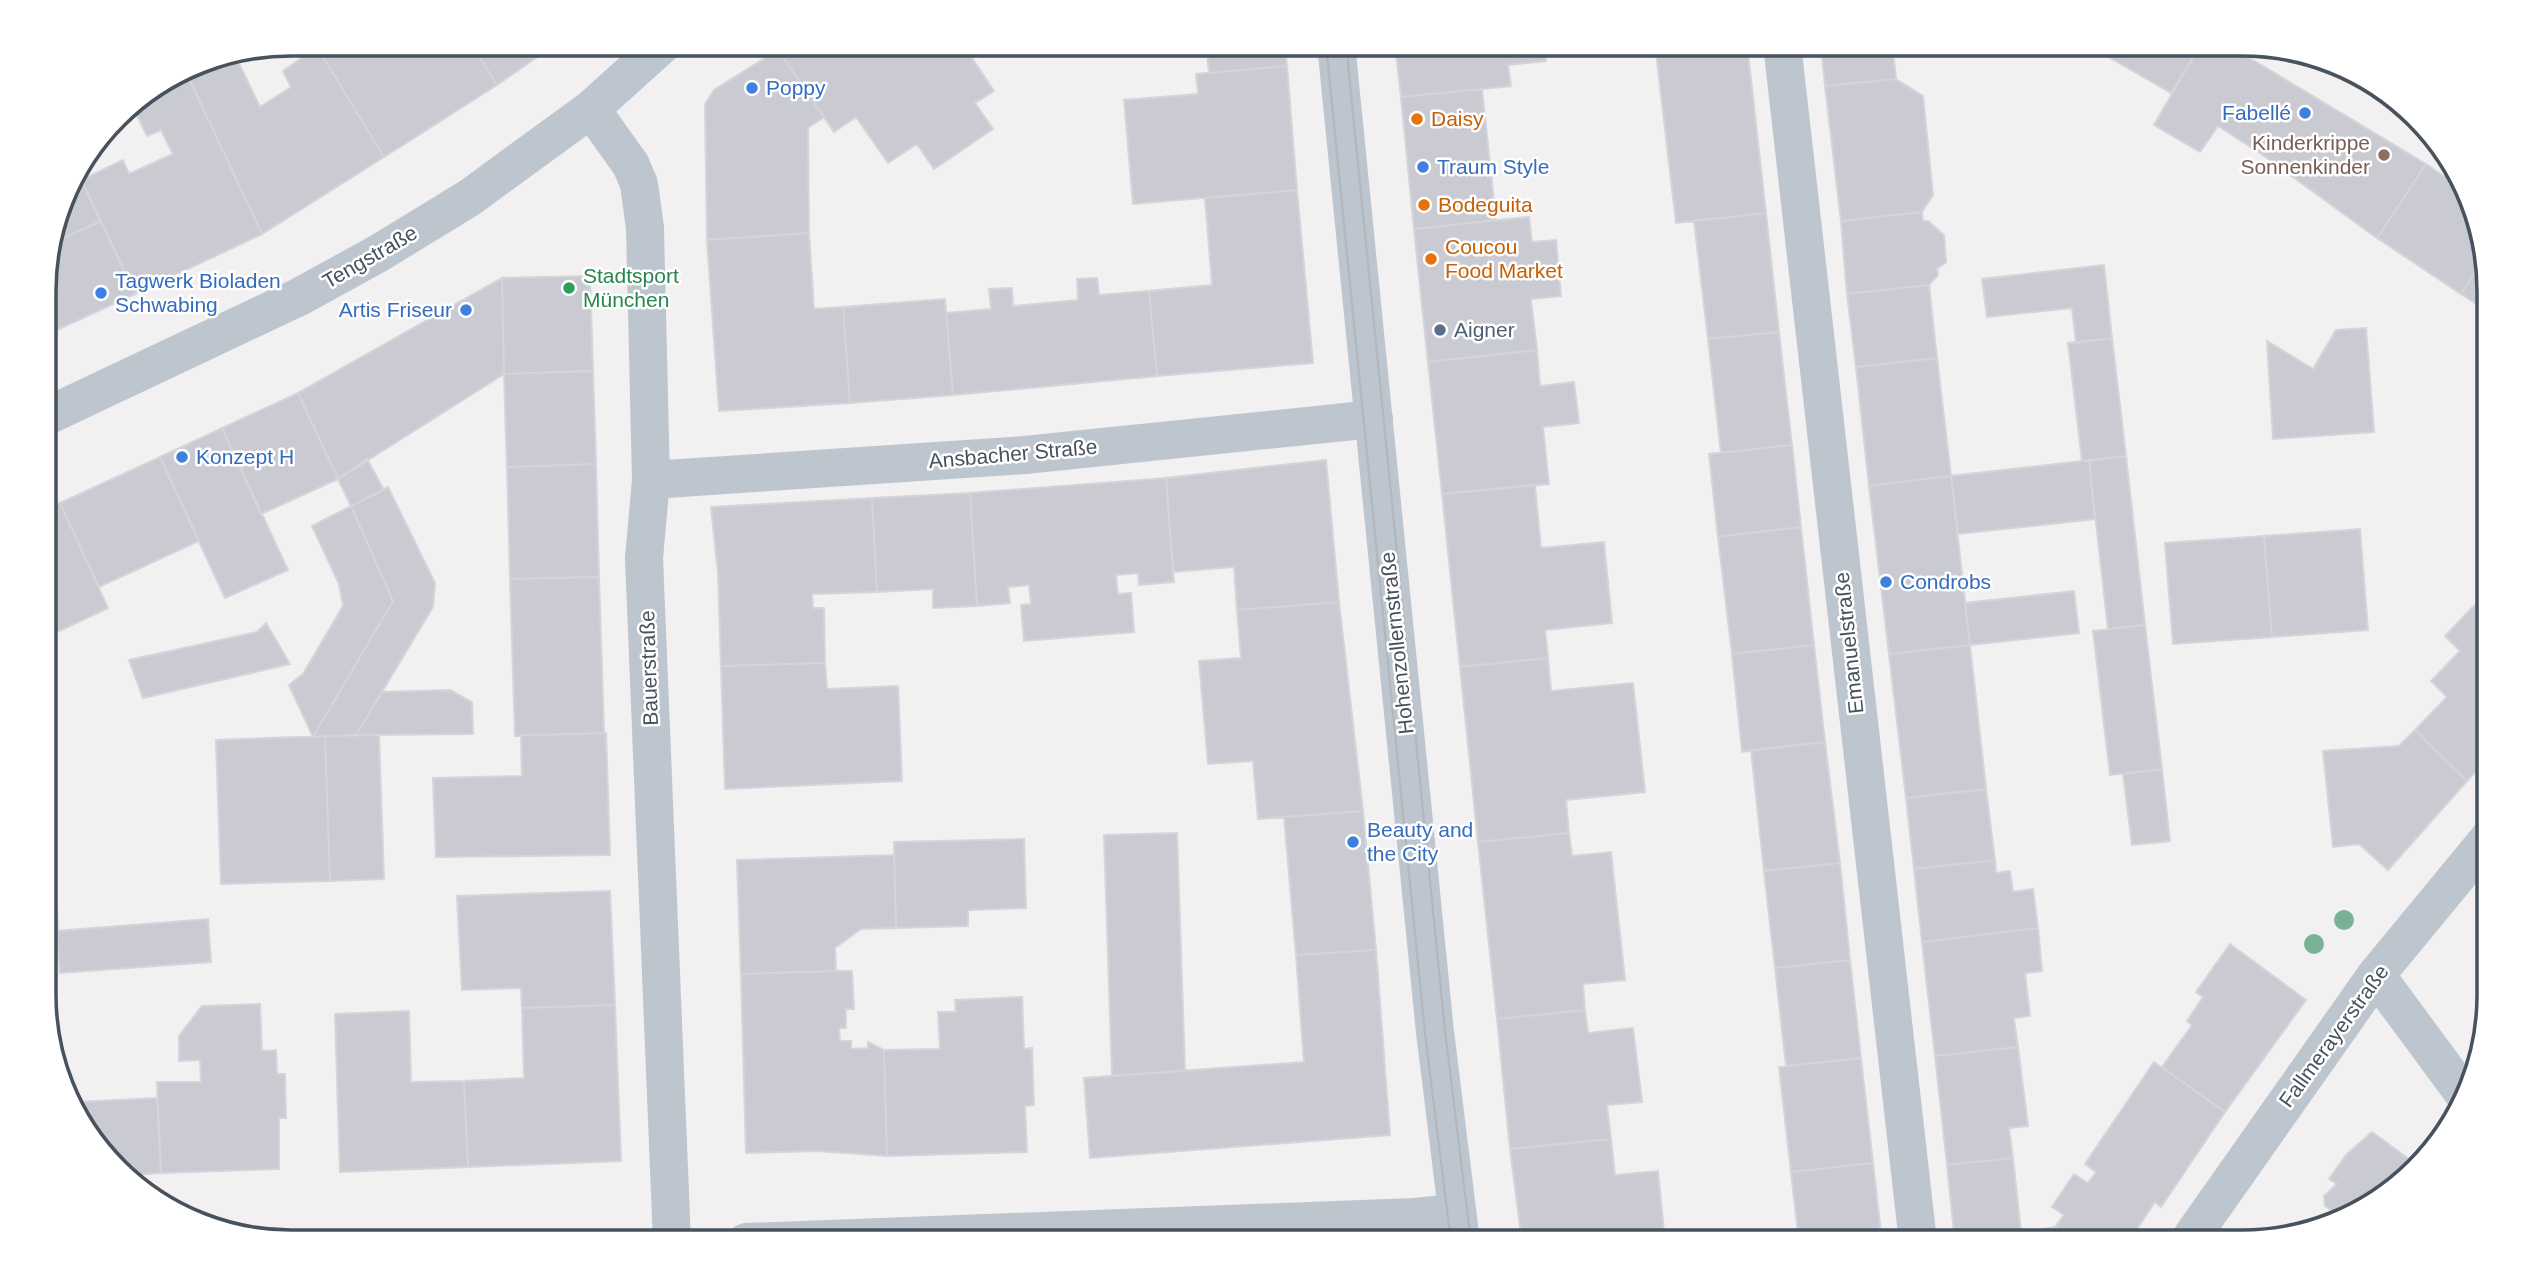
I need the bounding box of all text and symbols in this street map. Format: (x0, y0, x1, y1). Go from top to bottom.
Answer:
place label: Poppy (766, 76, 826, 99)
marker: Poppy (744, 80, 760, 96)
place label: Fabellé (2222, 101, 2291, 124)
marker: Fabellé (2297, 105, 2313, 121)
place label: Daisy (1431, 107, 1484, 130)
marker: Daisy (1409, 111, 1425, 127)
place label: Kinderkrippe Sonnenkinder (2240, 131, 2370, 178)
marker: Kinderkrippe Sonnenkinder (2376, 147, 2392, 163)
place label: Traum Style (1437, 155, 1549, 178)
marker: Traum Style (1415, 159, 1431, 175)
place label: Bodeguita (1438, 193, 1533, 216)
marker: Bodeguita (1416, 197, 1432, 213)
street label: Tengstraße (319, 220, 421, 293)
place label: Coucou Food Market (1445, 235, 1563, 282)
marker: Coucou Food Market (1423, 251, 1439, 267)
place label: Stadtsport München (583, 264, 679, 311)
place label: Tagwerk Bioladen Schwabing (115, 269, 281, 316)
marker: Stadtsport München (561, 280, 577, 296)
marker: Tagwerk Bioladen Schwabing (93, 285, 109, 301)
place label: Artis Friseur (339, 298, 452, 321)
marker: Artis Friseur (458, 302, 474, 318)
place label: Aigner (1454, 318, 1515, 341)
marker: Aigner (1432, 322, 1448, 338)
street label: Ansbacher Straße (928, 435, 1098, 472)
place label: Konzept H (196, 445, 294, 468)
marker: Konzept H (174, 449, 190, 465)
street label: Hohenzollernstraße (1375, 551, 1418, 735)
place label: Condrobs (1900, 570, 1991, 593)
street label: Emanuelstraße (1830, 571, 1867, 715)
marker: Condrobs (1878, 574, 1894, 590)
street label: Bauerstraße (635, 610, 662, 726)
place label: Beauty and the City (1367, 818, 1473, 865)
marker: Beauty and the City (1345, 834, 1361, 850)
street label: Fallmerayerstraße (2274, 960, 2393, 1111)

